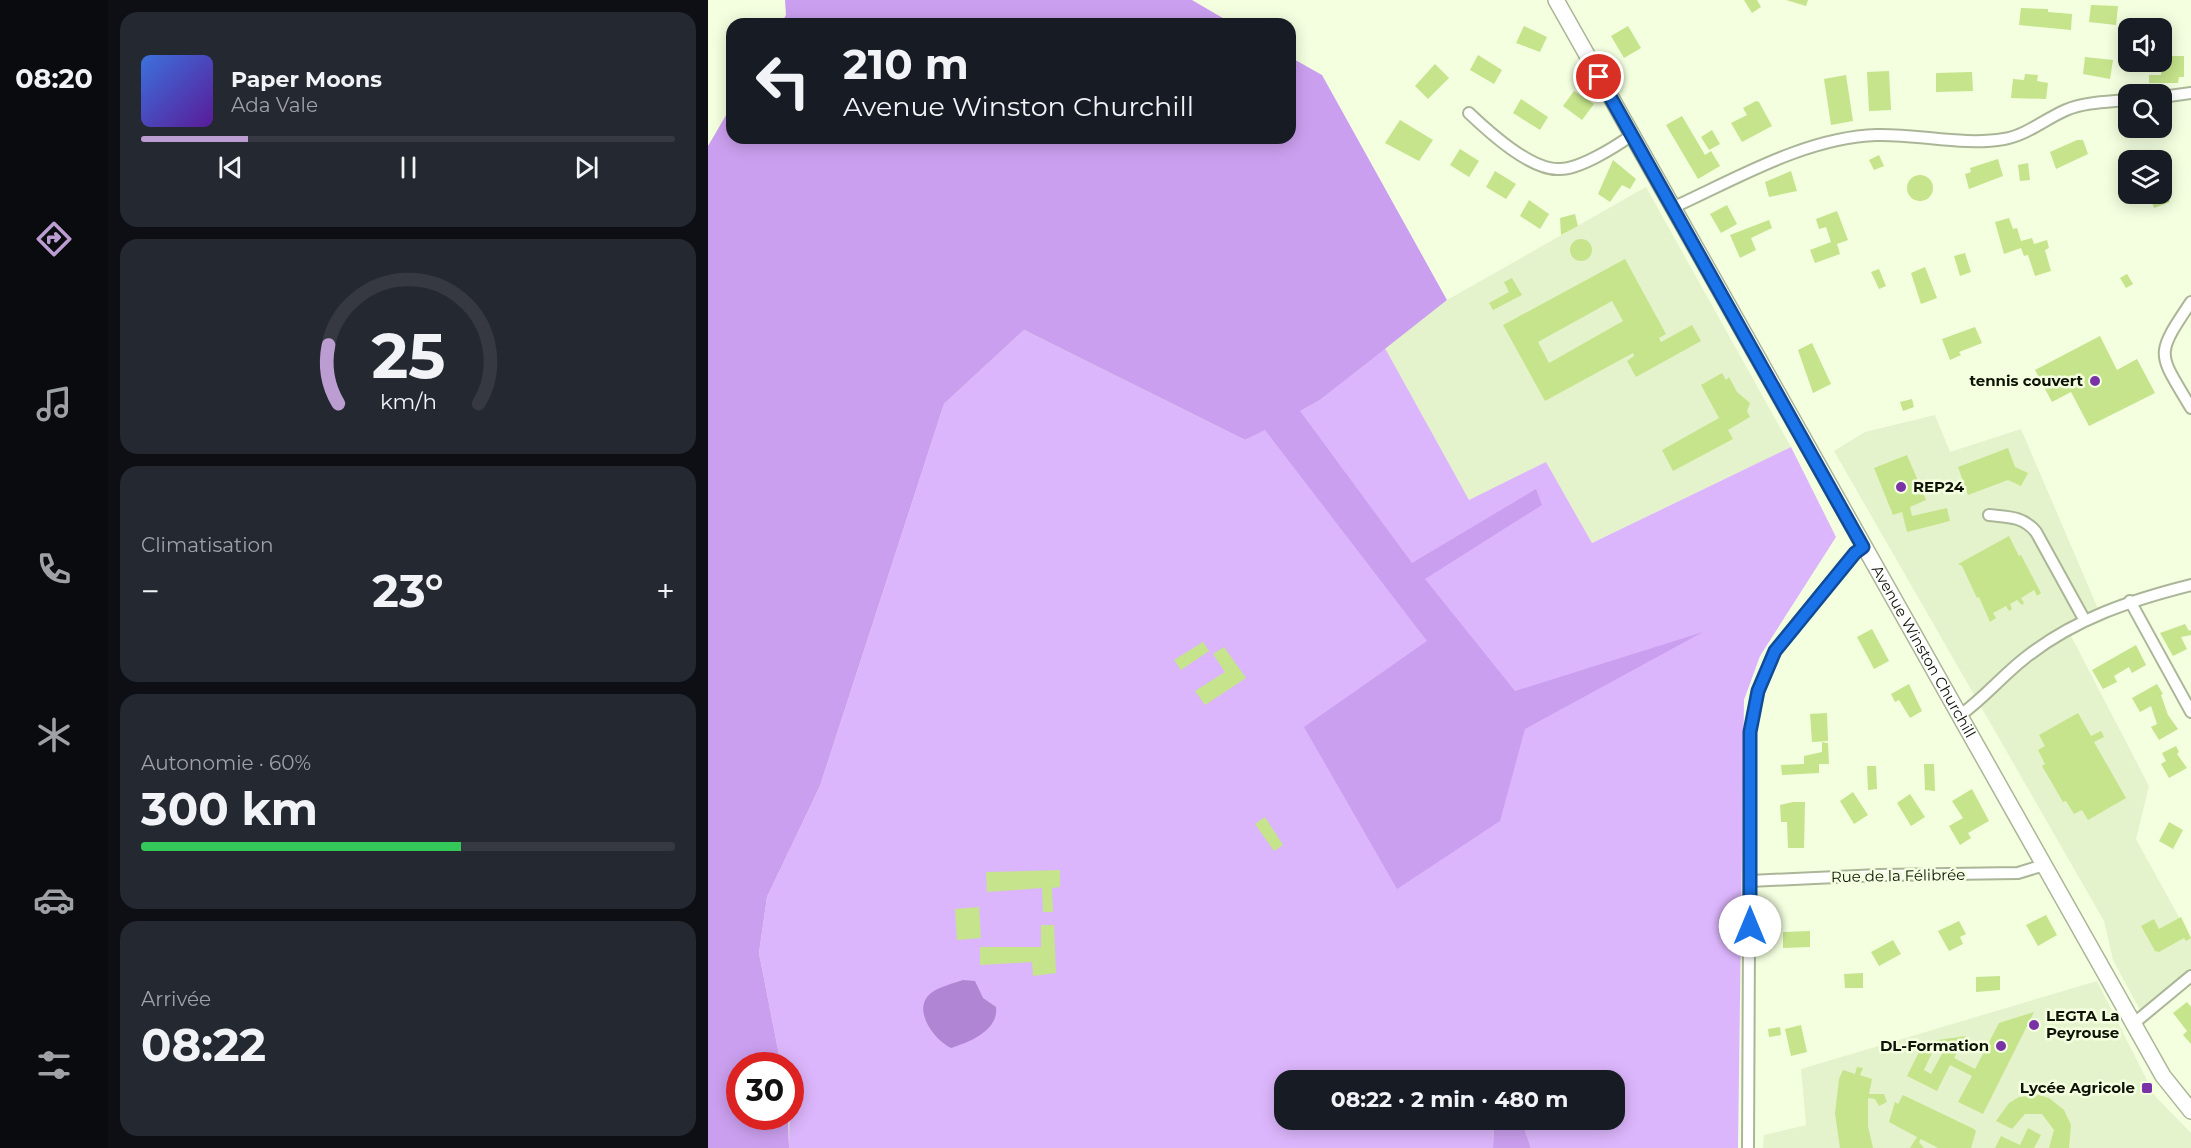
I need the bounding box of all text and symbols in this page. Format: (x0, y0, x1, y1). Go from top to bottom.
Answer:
map controls (2118, 18, 2172, 204)
button: sound (2118, 18, 2172, 72)
text: 210 m (843, 38, 969, 90)
icon: left (744, 42, 822, 120)
pin (1573, 51, 1624, 102)
icon: arrive (1582, 60, 1615, 93)
text: 08:20 (15, 62, 93, 95)
text: Paper Moons (231, 66, 382, 93)
button: search (2118, 84, 2172, 138)
text: Avenue Winston Churchill (843, 90, 1194, 123)
text: Ada Vale (231, 93, 318, 117)
button: layers (2118, 150, 2172, 204)
icon: previous (214, 151, 247, 184)
icon: pause (392, 151, 425, 184)
icon: next (570, 151, 603, 184)
icon: directions (33, 218, 75, 260)
text: 25 (371, 318, 445, 394)
place label: tennis couvert (1969, 371, 2083, 390)
marker: tennis couvert (2088, 374, 2102, 388)
icon: music (33, 383, 75, 425)
text: km/h (379, 388, 437, 414)
place label: REP24 (1913, 477, 1965, 496)
marker: REP24 (1894, 480, 1908, 494)
text: Climatisation (141, 533, 274, 557)
icon: phone (33, 548, 75, 590)
street label: Avenue Winston Churchill (1868, 562, 1980, 741)
text: 23° (372, 563, 444, 618)
text: − (141, 571, 160, 611)
text: + (656, 571, 675, 611)
icon: climate (33, 714, 75, 756)
text: Autonomie · 60% (141, 751, 311, 775)
text: 300 km (141, 781, 318, 836)
street label: Rue de la Félibrée (1831, 865, 1965, 886)
icon: car (33, 879, 75, 921)
position arrow (1718, 894, 1782, 958)
text: Arrivée (141, 987, 211, 1011)
place label: LEGTA La Peyrouse (2046, 1006, 2120, 1042)
text: 08:22 (141, 1017, 266, 1072)
marker: LEGTA La Peyrouse (2027, 1018, 2041, 1032)
place label: DL-Formation (1880, 1036, 1989, 1055)
marker: DL-Formation (1994, 1039, 2008, 1053)
icon: filters (33, 1044, 75, 1086)
speed limit sign: 30 (726, 1052, 804, 1130)
place label: Lycée Agricole (2020, 1078, 2135, 1097)
marker: Lycée Agricole (2140, 1081, 2154, 1095)
text: 08:22 · 2 min · 480 m (1331, 1086, 1568, 1113)

